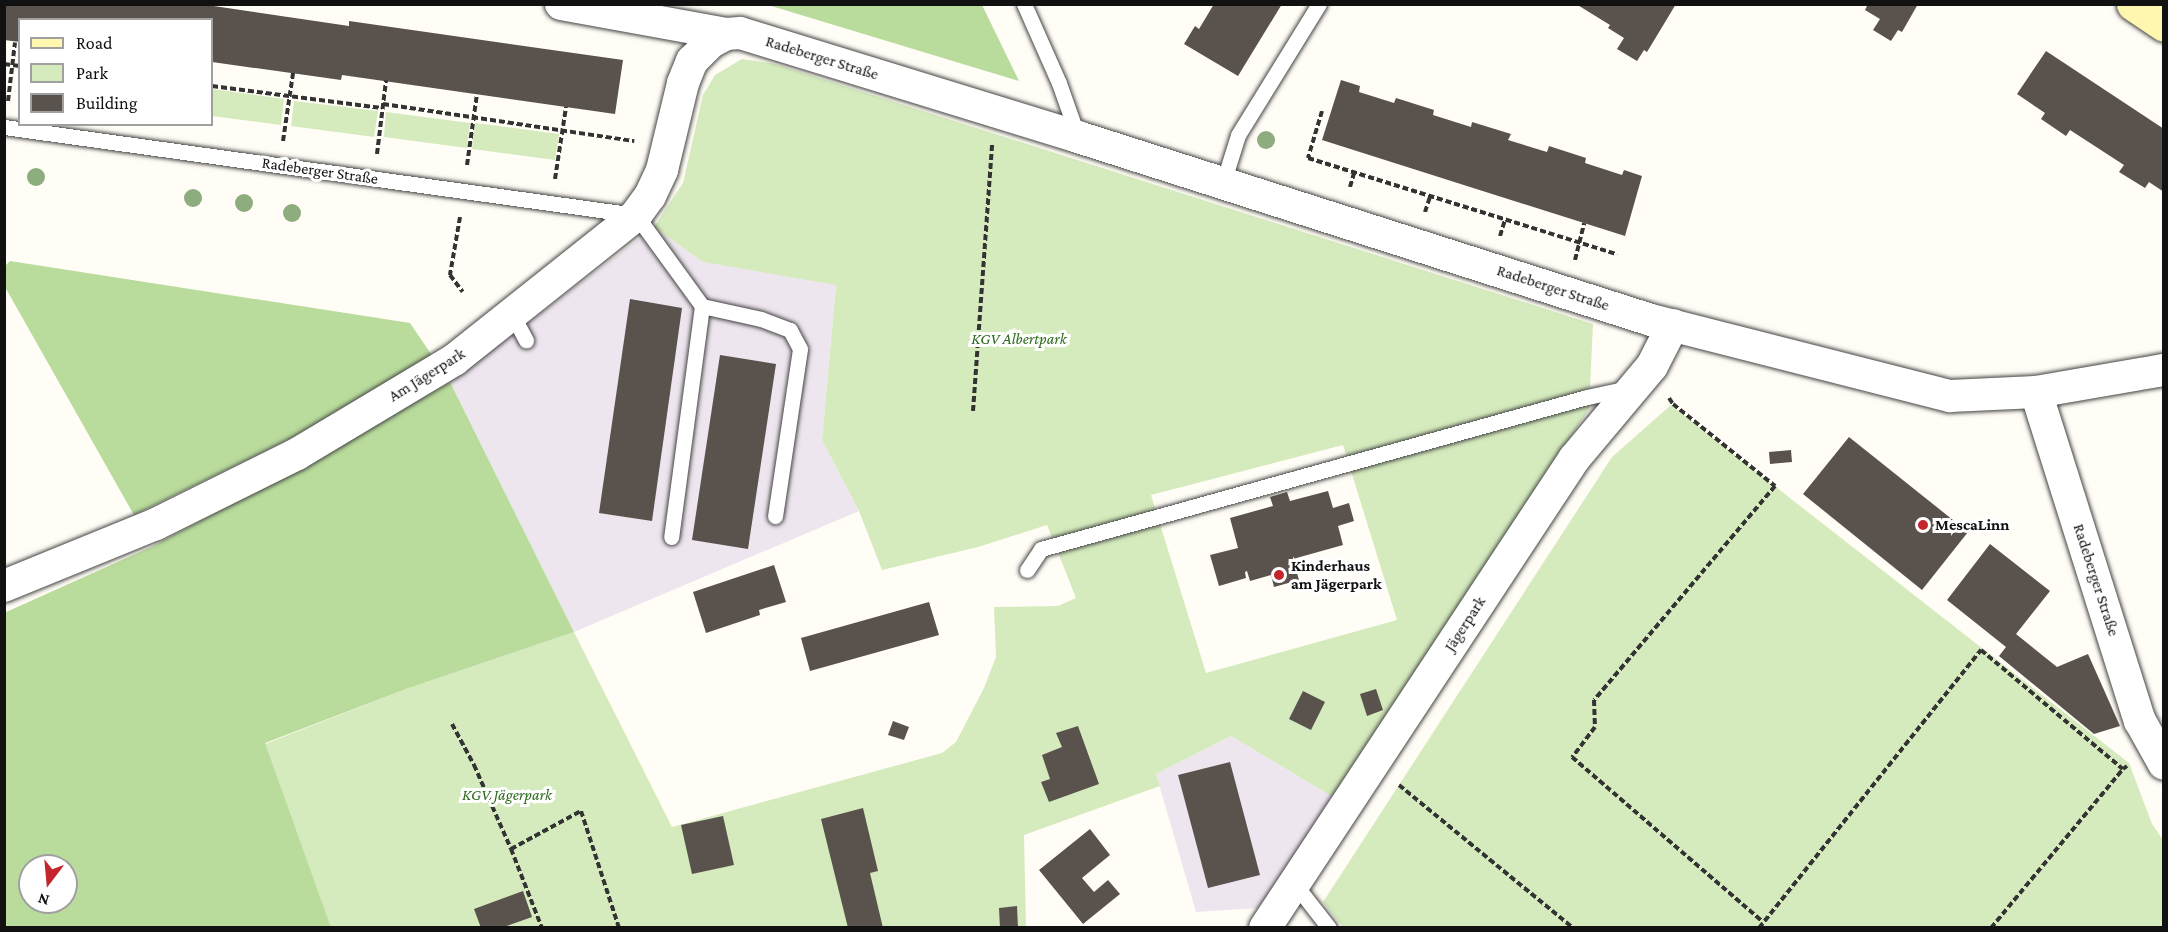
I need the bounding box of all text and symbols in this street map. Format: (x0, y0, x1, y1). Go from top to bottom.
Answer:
legend (18, 18, 213, 126)
street label: Radeberger Straße (763, 32, 881, 84)
text: Road (76, 33, 113, 53)
text: Park (76, 63, 108, 83)
text: Building (76, 93, 137, 113)
street label: Radeberger Straße (261, 153, 379, 189)
street label: Radeberger Straße (1494, 261, 1612, 315)
park label: KGV Albertpark (971, 329, 1067, 349)
street label: Am Jägerpark (385, 344, 469, 406)
place label: MescaLinn (1935, 515, 2009, 535)
marker: MescaLinn (1916, 518, 1930, 532)
street label: Radeberger Straße (2069, 521, 2123, 639)
place label: Kinderhaus am Jägerpark (1291, 556, 1382, 594)
marker: Kinderhaus am Jägerpark (1272, 568, 1286, 582)
street label: Jägerpark (1440, 593, 1490, 655)
park label: KGV Jägerpark (462, 785, 552, 805)
north arrow (18, 854, 78, 914)
text: N (36, 890, 51, 910)

